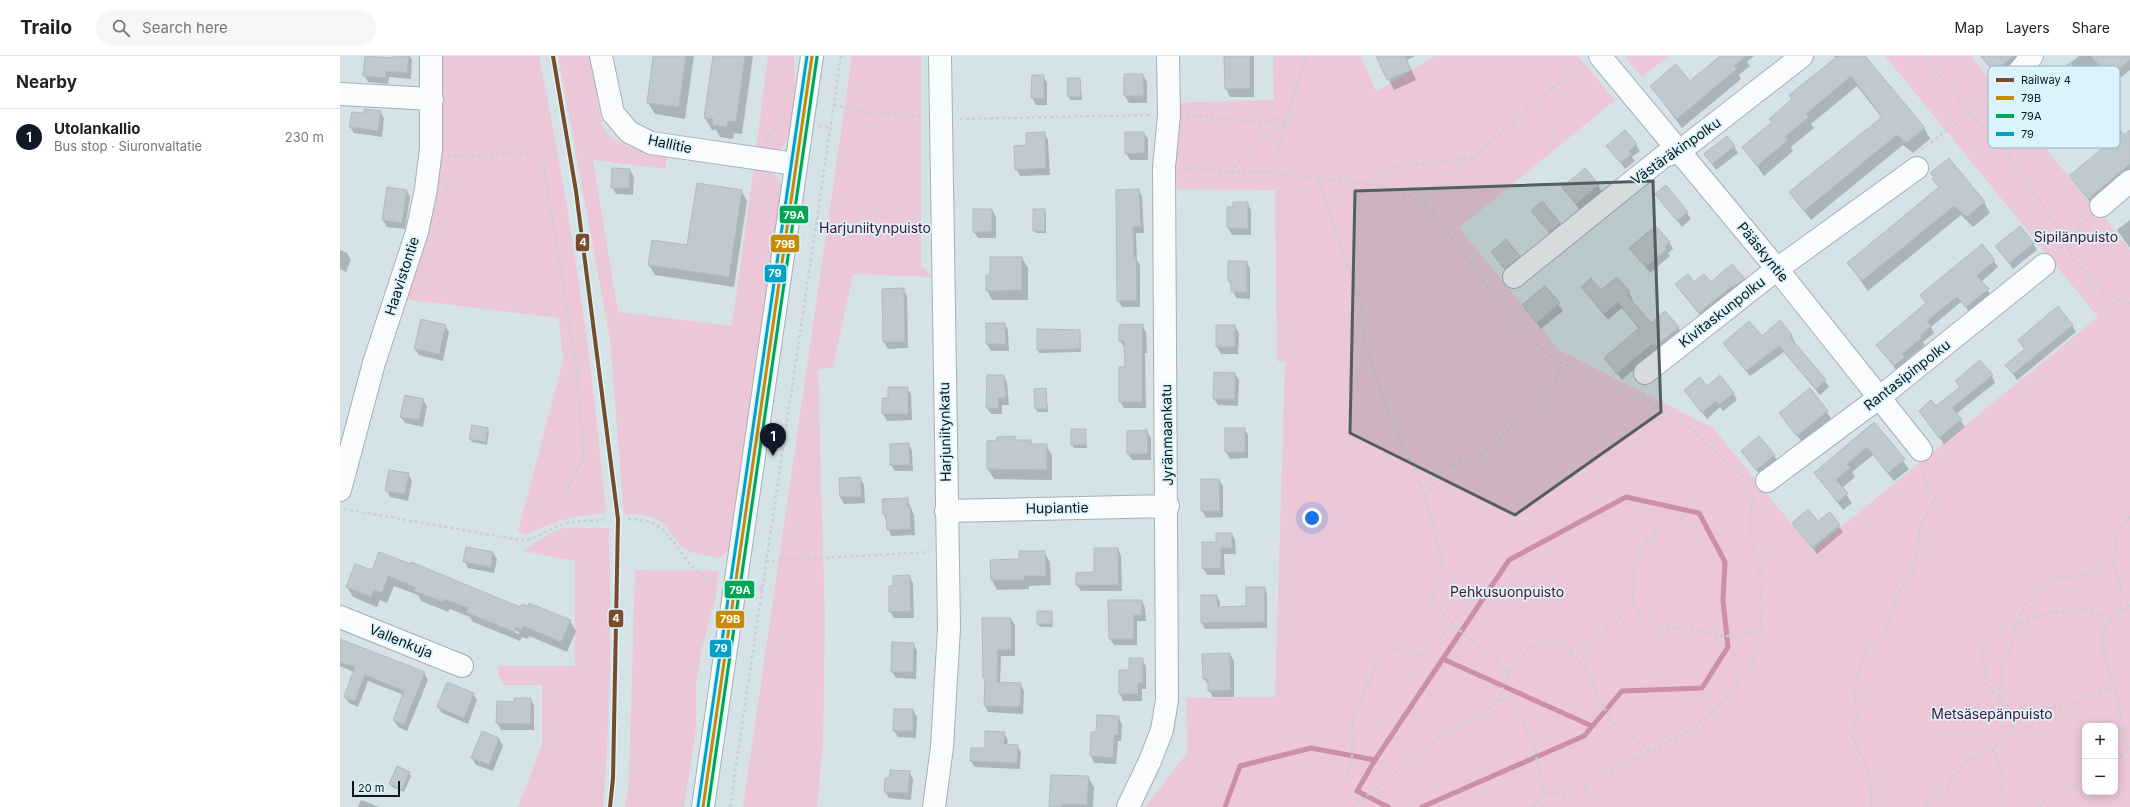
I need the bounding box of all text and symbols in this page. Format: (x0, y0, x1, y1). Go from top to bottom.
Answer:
search box (96, 10, 376, 46)
text: Trailo (20, 16, 72, 39)
icon: search (110, 17, 132, 39)
text: Search here (142, 18, 228, 37)
text: Map (1955, 19, 1984, 36)
text: Layers (2006, 19, 2050, 36)
text: Share (2072, 19, 2110, 36)
legend (1988, 66, 2120, 148)
text: Nearby (16, 72, 77, 92)
text: Railway 4 (2021, 73, 2071, 87)
text: 79B (2021, 91, 2041, 105)
text: 79A (2021, 109, 2042, 123)
street label: Västäräkinpolku (1628, 113, 1724, 188)
text: Utolankallio (54, 119, 140, 138)
text: 79 (2021, 127, 2034, 141)
text: 1 (26, 129, 32, 145)
text: 230 m (285, 129, 324, 145)
street label: Hallitie (647, 131, 694, 156)
text: Bus stop · Siuronvaltatie (54, 138, 202, 154)
line badge: 79A (779, 205, 809, 224)
text: 79A (783, 208, 805, 222)
street label: Pääskyntie (1734, 218, 1793, 285)
park label: Harjuniitynpuisto (819, 219, 931, 236)
park label: Sipilänpuisto (2034, 228, 2118, 245)
line badge: 4 (575, 233, 590, 252)
street label: Haavistontie (381, 234, 422, 317)
line badge: 79B (770, 234, 800, 253)
text: 4 (579, 235, 587, 249)
text: 79B (775, 237, 795, 251)
line badge: 79 (764, 264, 787, 283)
text: 79 (768, 266, 782, 280)
street label: Kivitaskunpolku (1675, 273, 1768, 351)
street label: Rantasipinpolku (1860, 336, 1953, 414)
street label: Harjuniitynkatu (935, 382, 954, 482)
street label: Jyränmaankatu (1157, 384, 1176, 486)
pin: 1 (760, 423, 786, 456)
street label: Hupiantie (1025, 498, 1089, 517)
your location (1302, 508, 1322, 528)
line badge: 79A (724, 580, 755, 599)
text: 79A (729, 583, 751, 597)
park label: Pehkusuonpuisto (1450, 583, 1564, 600)
line badge: 4 (608, 609, 624, 628)
line badge: 79B (715, 610, 745, 629)
text: 4 (612, 611, 620, 625)
text: 79B (720, 612, 740, 626)
street label: Vallenkuja (367, 620, 436, 661)
line badge: 79 (709, 639, 732, 658)
text: 79 (714, 641, 728, 655)
park label: Metsäsepänpuisto (1931, 705, 2053, 722)
map controls (2082, 723, 2118, 795)
button: + (2082, 723, 2118, 759)
button: − (2082, 759, 2118, 795)
scale bar (352, 779, 400, 798)
text: 20 m (358, 781, 384, 795)

